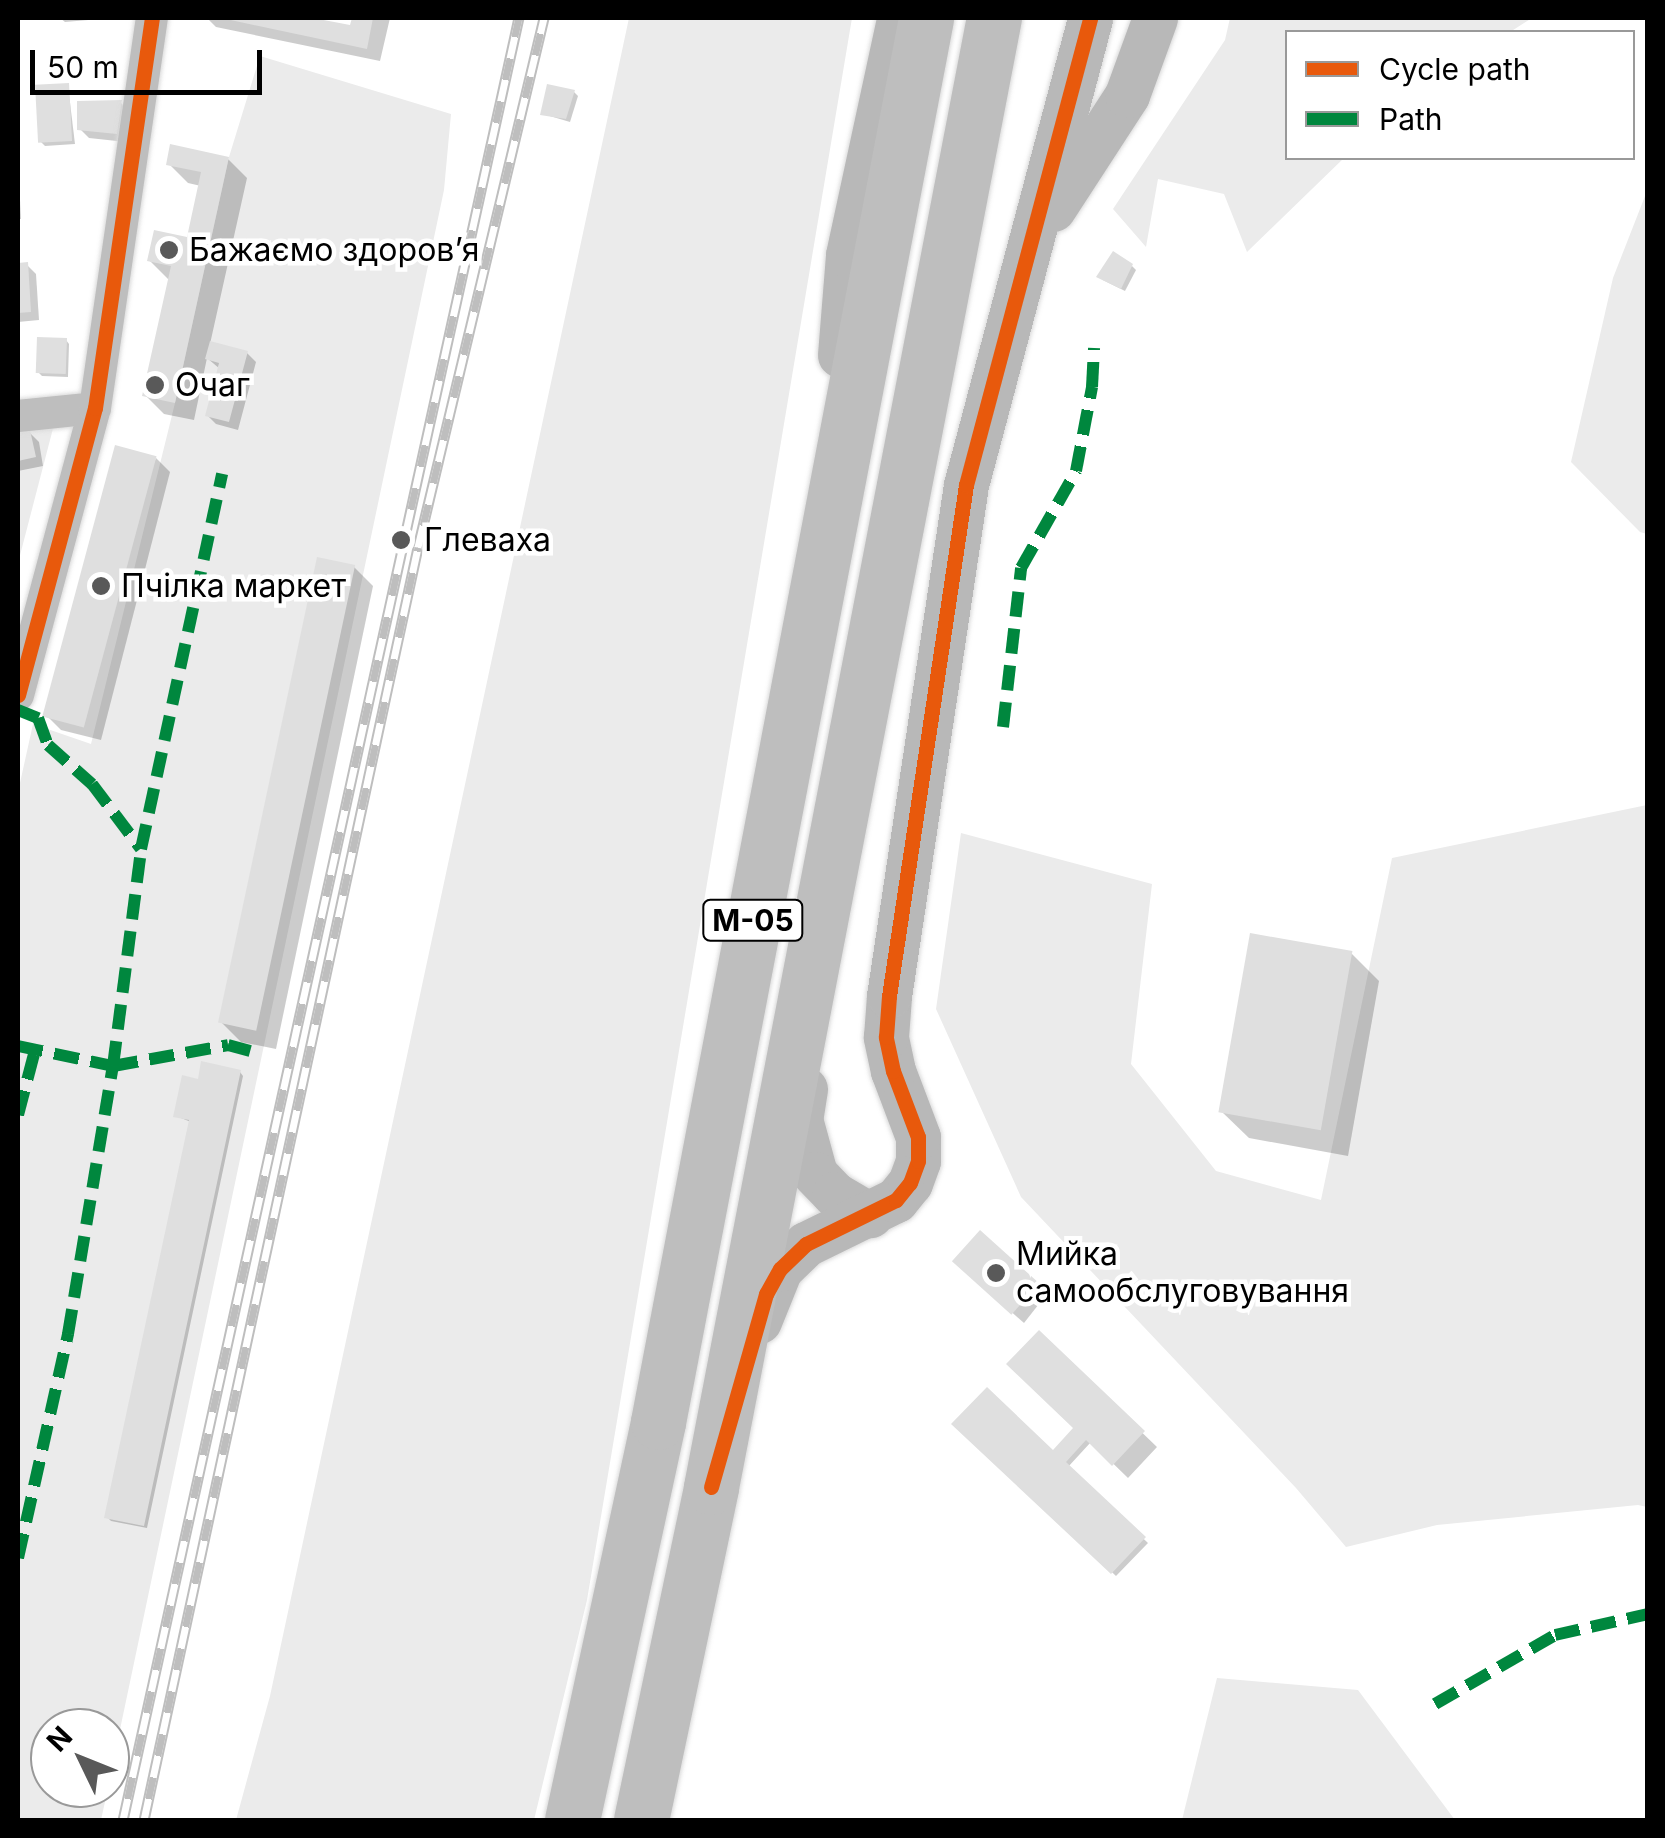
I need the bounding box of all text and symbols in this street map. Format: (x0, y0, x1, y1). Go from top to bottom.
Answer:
scale bar (35, 30, 268, 92)
legend (1285, 30, 1635, 160)
text: 50 m (47, 49, 119, 85)
text: Cycle path (1379, 51, 1531, 87)
text: Path (1379, 101, 1443, 137)
place label: Бажаємо здоровʼя (189, 231, 479, 269)
marker: Бажаємо здоровʼя (158, 239, 180, 261)
place label: Очаг (175, 366, 250, 404)
marker: Очаг (144, 374, 166, 396)
place label: Глеваха (424, 521, 551, 559)
marker: Глеваха (388, 527, 414, 553)
place label: Пчілка маркет (121, 567, 346, 605)
marker: Пчілка маркет (90, 575, 112, 597)
road number: М-05 (700, 895, 806, 945)
place label: Мийка самообслуговування (1016, 1236, 1349, 1311)
marker: Мийка самообслуговування (985, 1262, 1007, 1284)
north arrow (30, 1708, 130, 1808)
text: N (40, 1720, 79, 1758)

